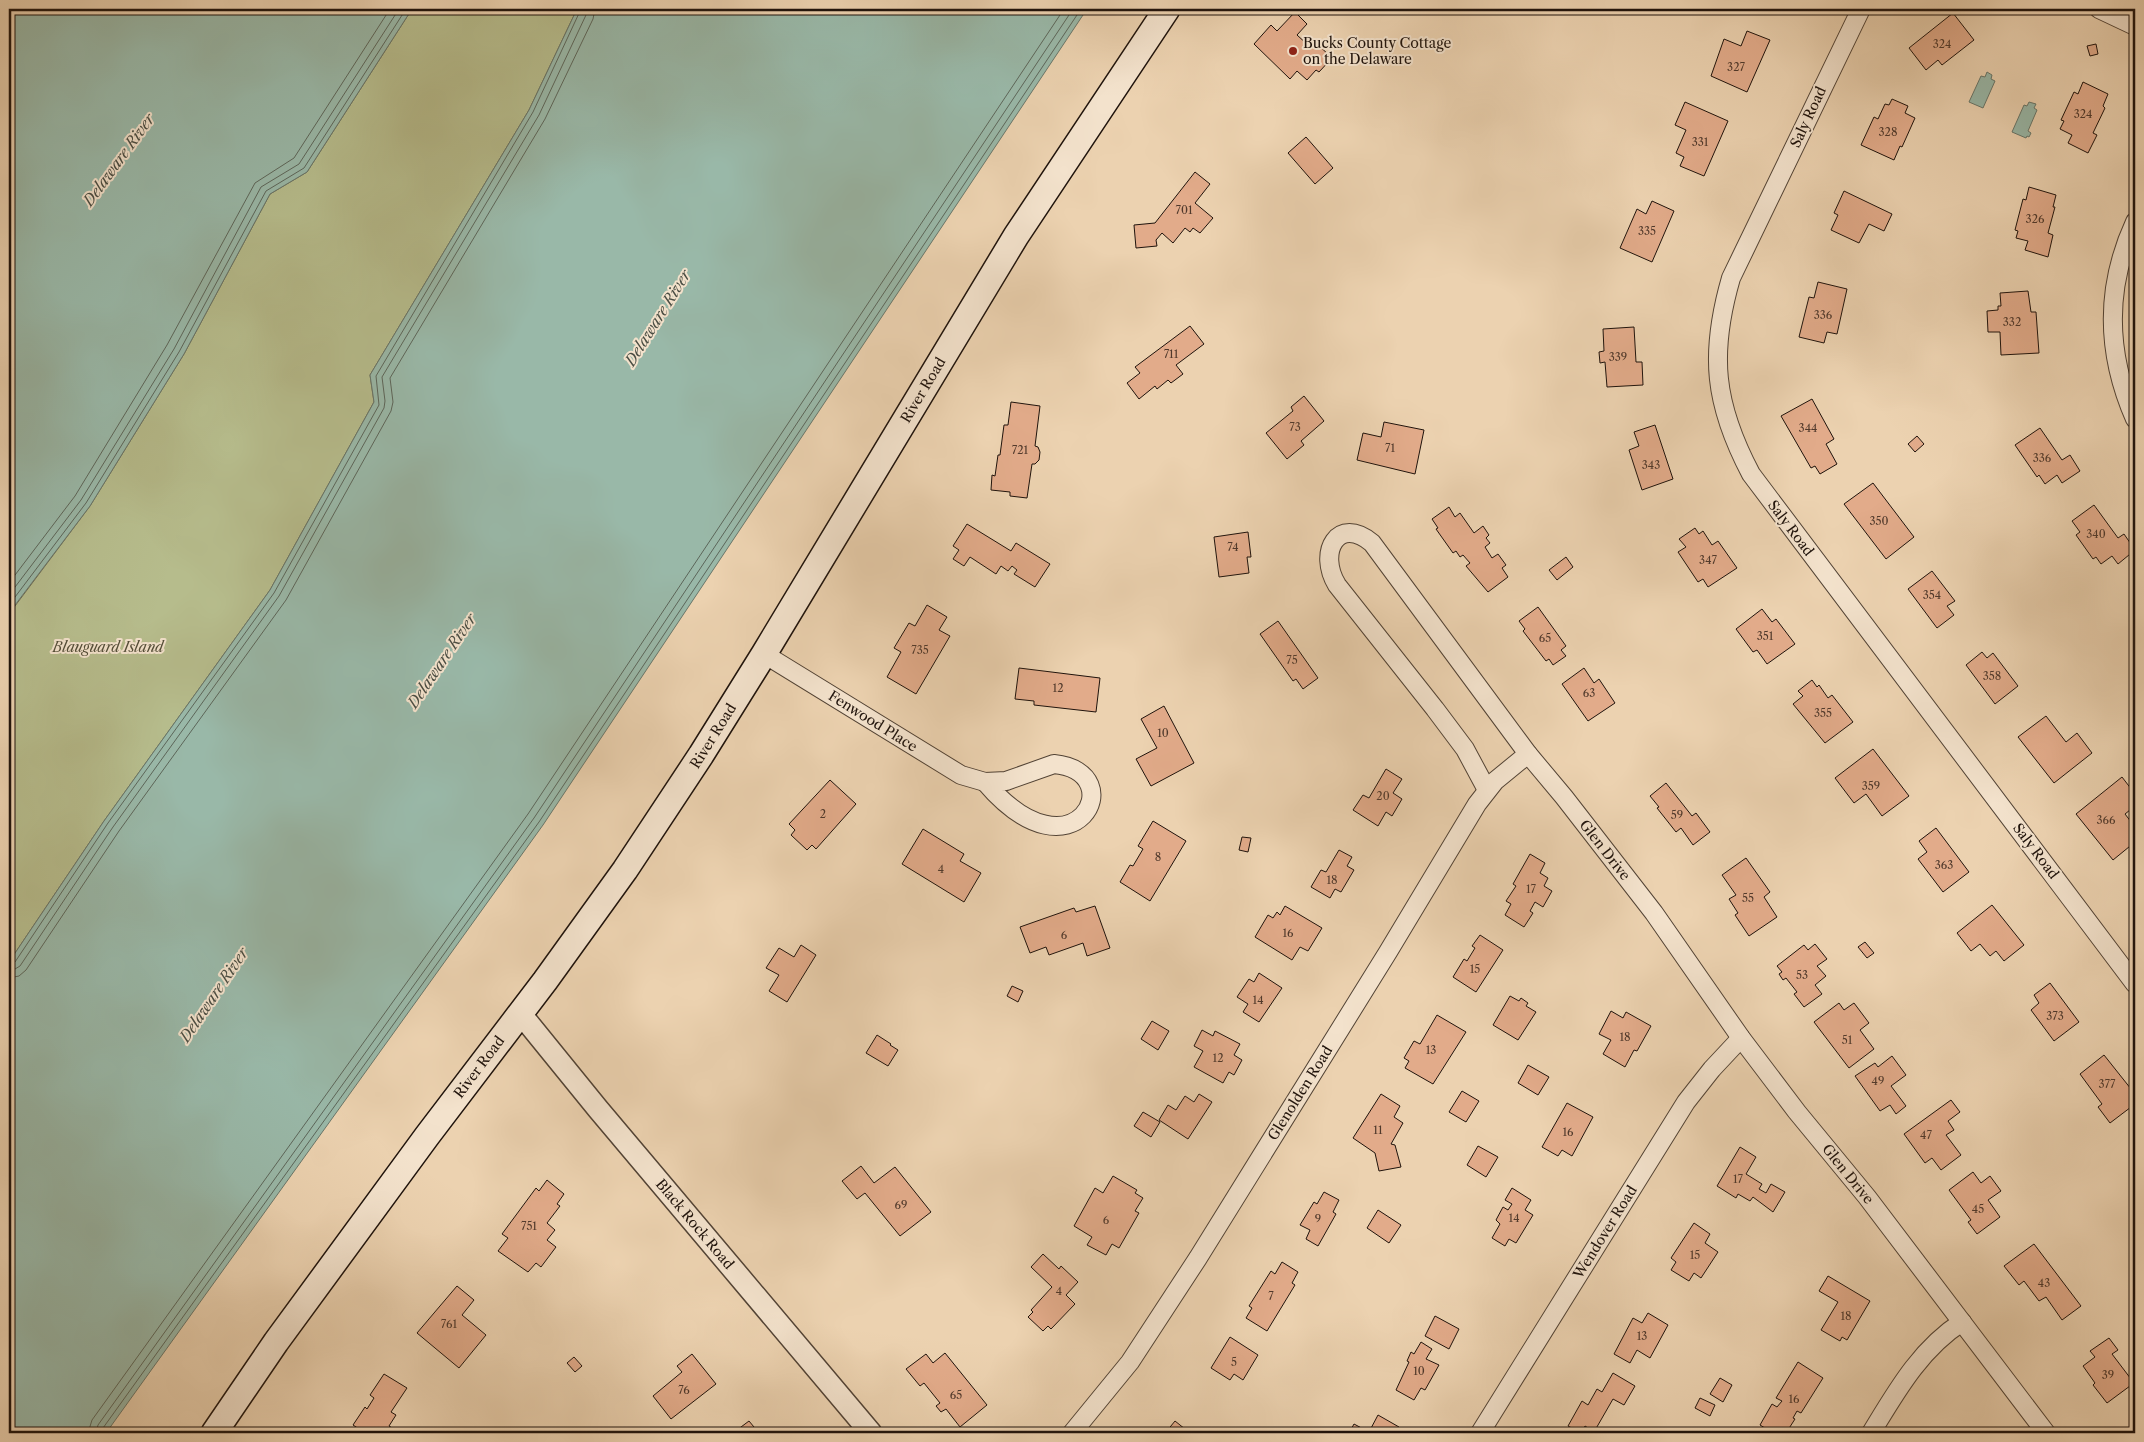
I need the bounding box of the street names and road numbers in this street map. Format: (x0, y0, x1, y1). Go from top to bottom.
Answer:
street label: Saly Road (1786, 83, 1830, 150)
street label: River Road (896, 354, 950, 426)
street label: Saly Road (1764, 496, 1818, 560)
street label: Fenwood Place (825, 687, 921, 756)
street label: River Road (686, 700, 740, 772)
street label: Glen Drive (1576, 816, 1634, 884)
street label: Saly Road (2009, 819, 2063, 883)
street label: River Road (450, 1032, 509, 1102)
street label: Glenolden Road (1264, 1042, 1337, 1144)
street label: Glen Drive (1818, 1140, 1878, 1208)
street label: Black Rock Road (652, 1175, 738, 1273)
street label: Wendover Road (1569, 1182, 1641, 1283)

